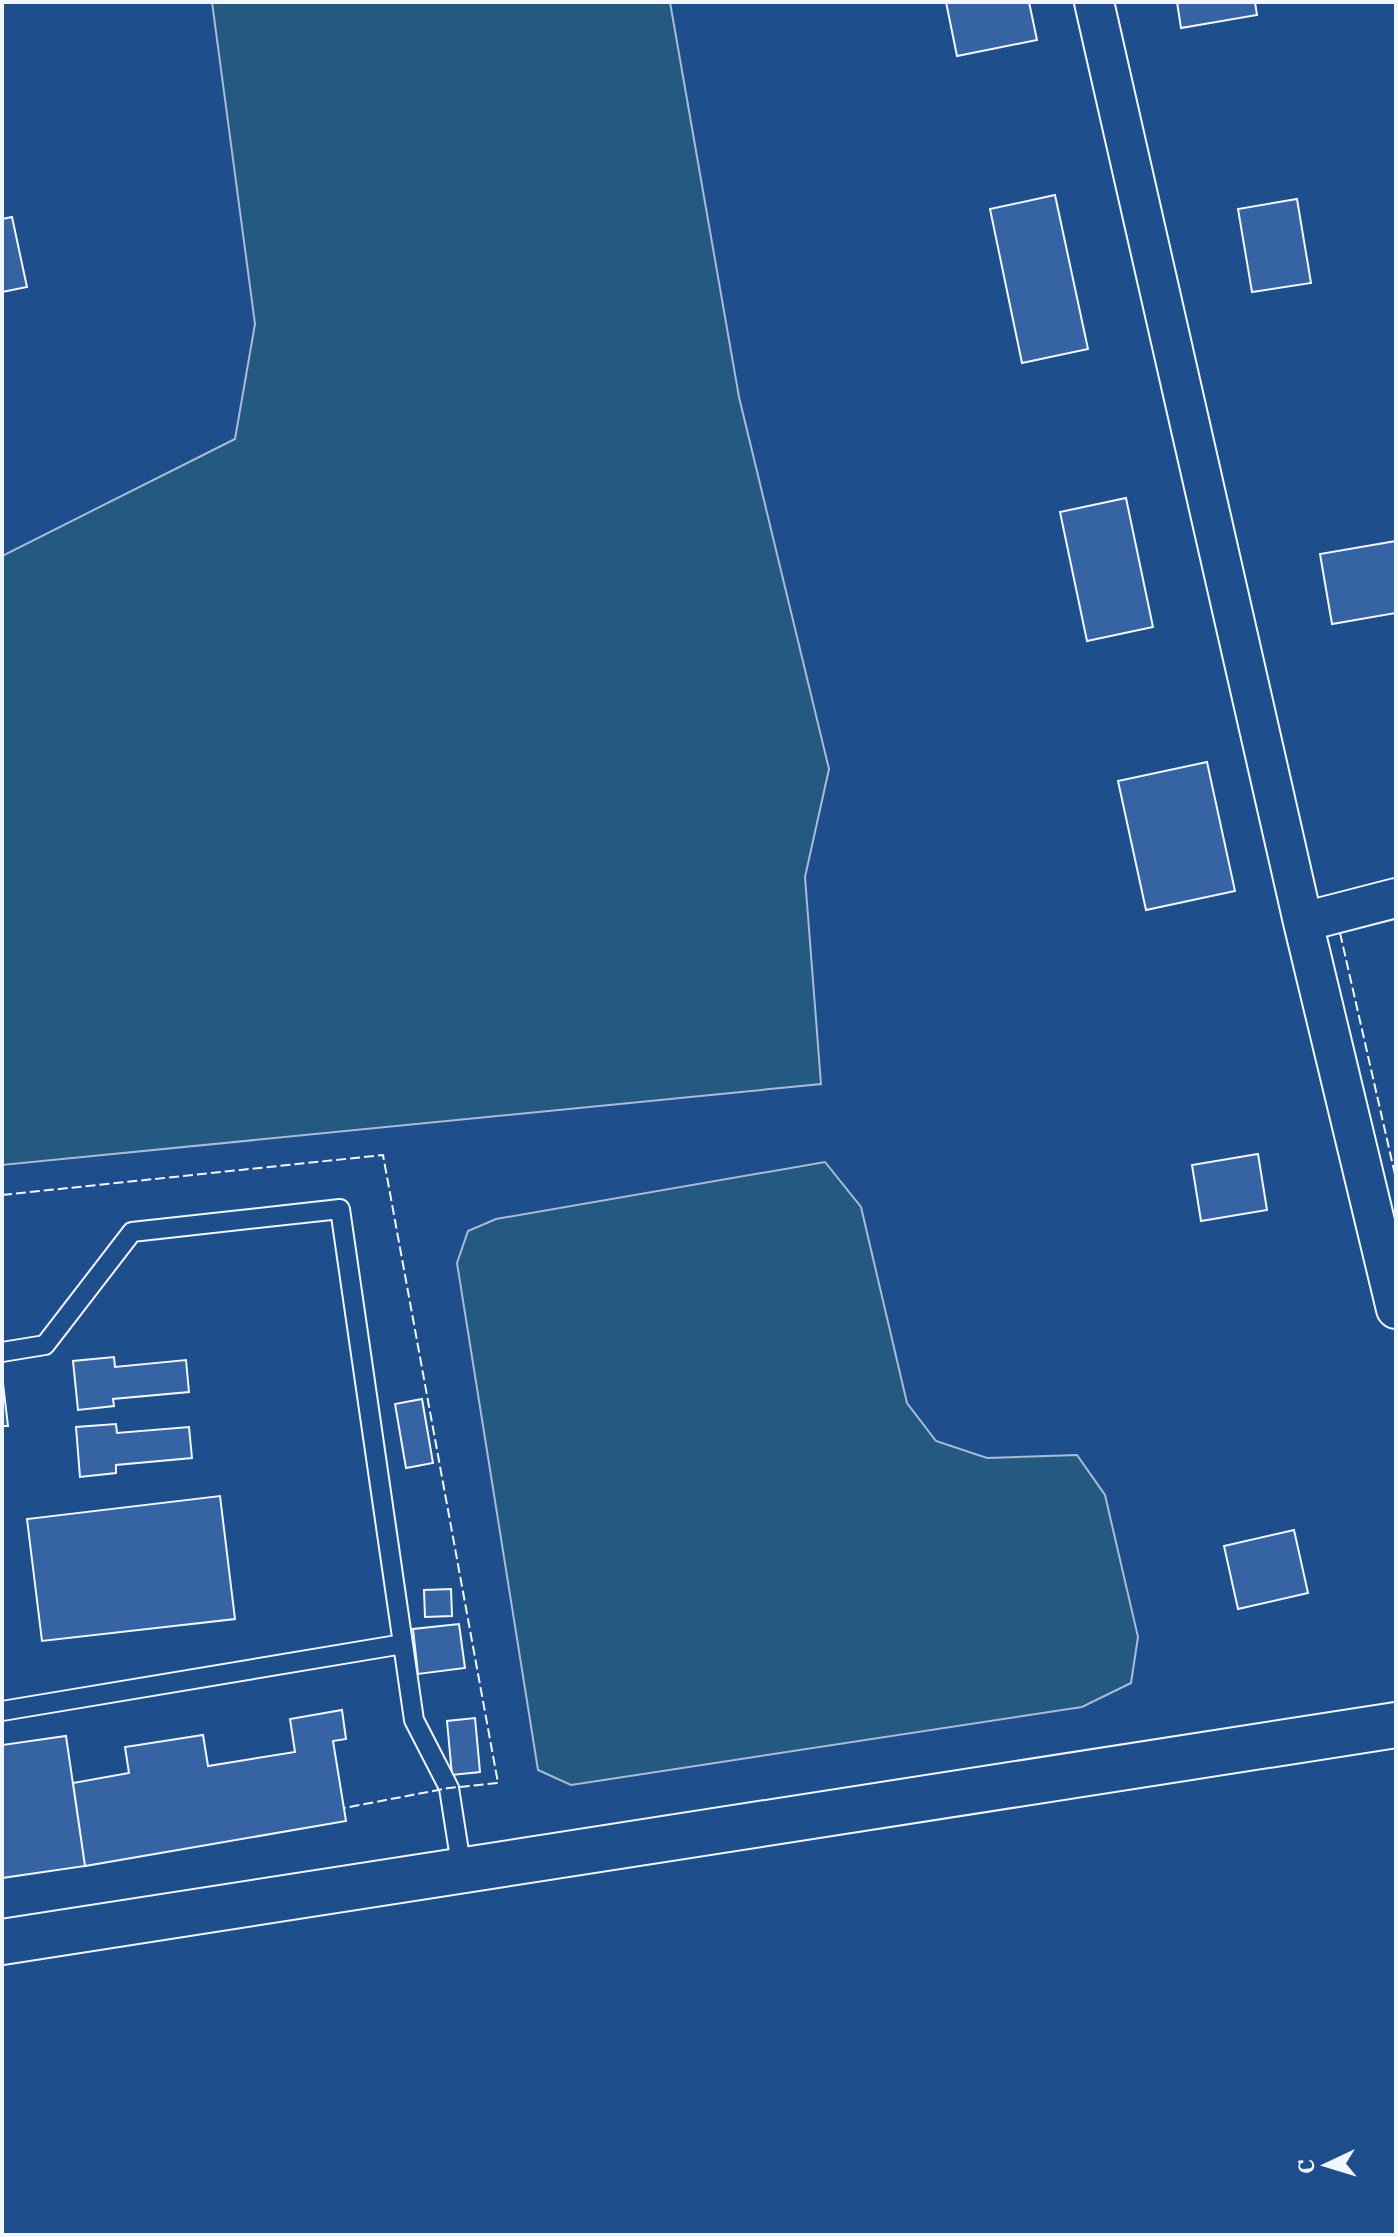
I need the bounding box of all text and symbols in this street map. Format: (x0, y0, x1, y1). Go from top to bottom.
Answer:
north arrow (1286, 2125, 1366, 2205)
text: С (1291, 2158, 1321, 2175)

